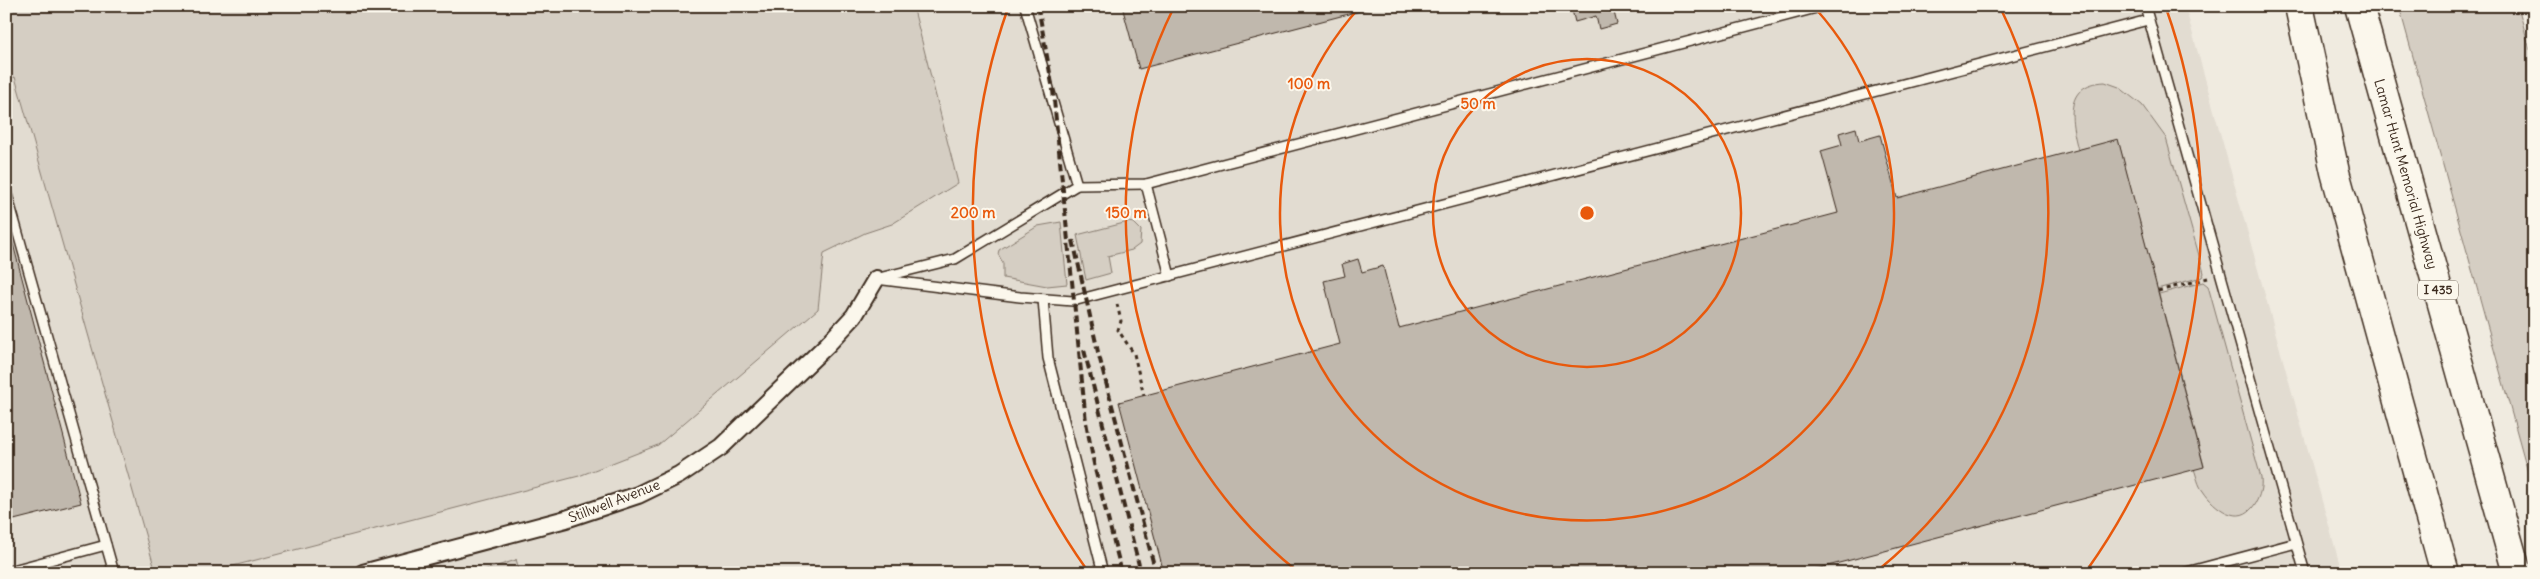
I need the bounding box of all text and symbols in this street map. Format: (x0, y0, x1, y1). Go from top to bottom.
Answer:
text: 100 m (1288, 74, 1330, 93)
street label: Lamar Hunt Memorial Highway (2370, 77, 2442, 271)
text: 50 m (1460, 94, 1496, 113)
text: 200 m (951, 203, 995, 222)
text: 150 m (1105, 203, 1147, 222)
centre of rings (1578, 204, 1596, 222)
road number: I 435 (2418, 280, 2458, 300)
street label: Stillwell Avenue (566, 475, 662, 527)

